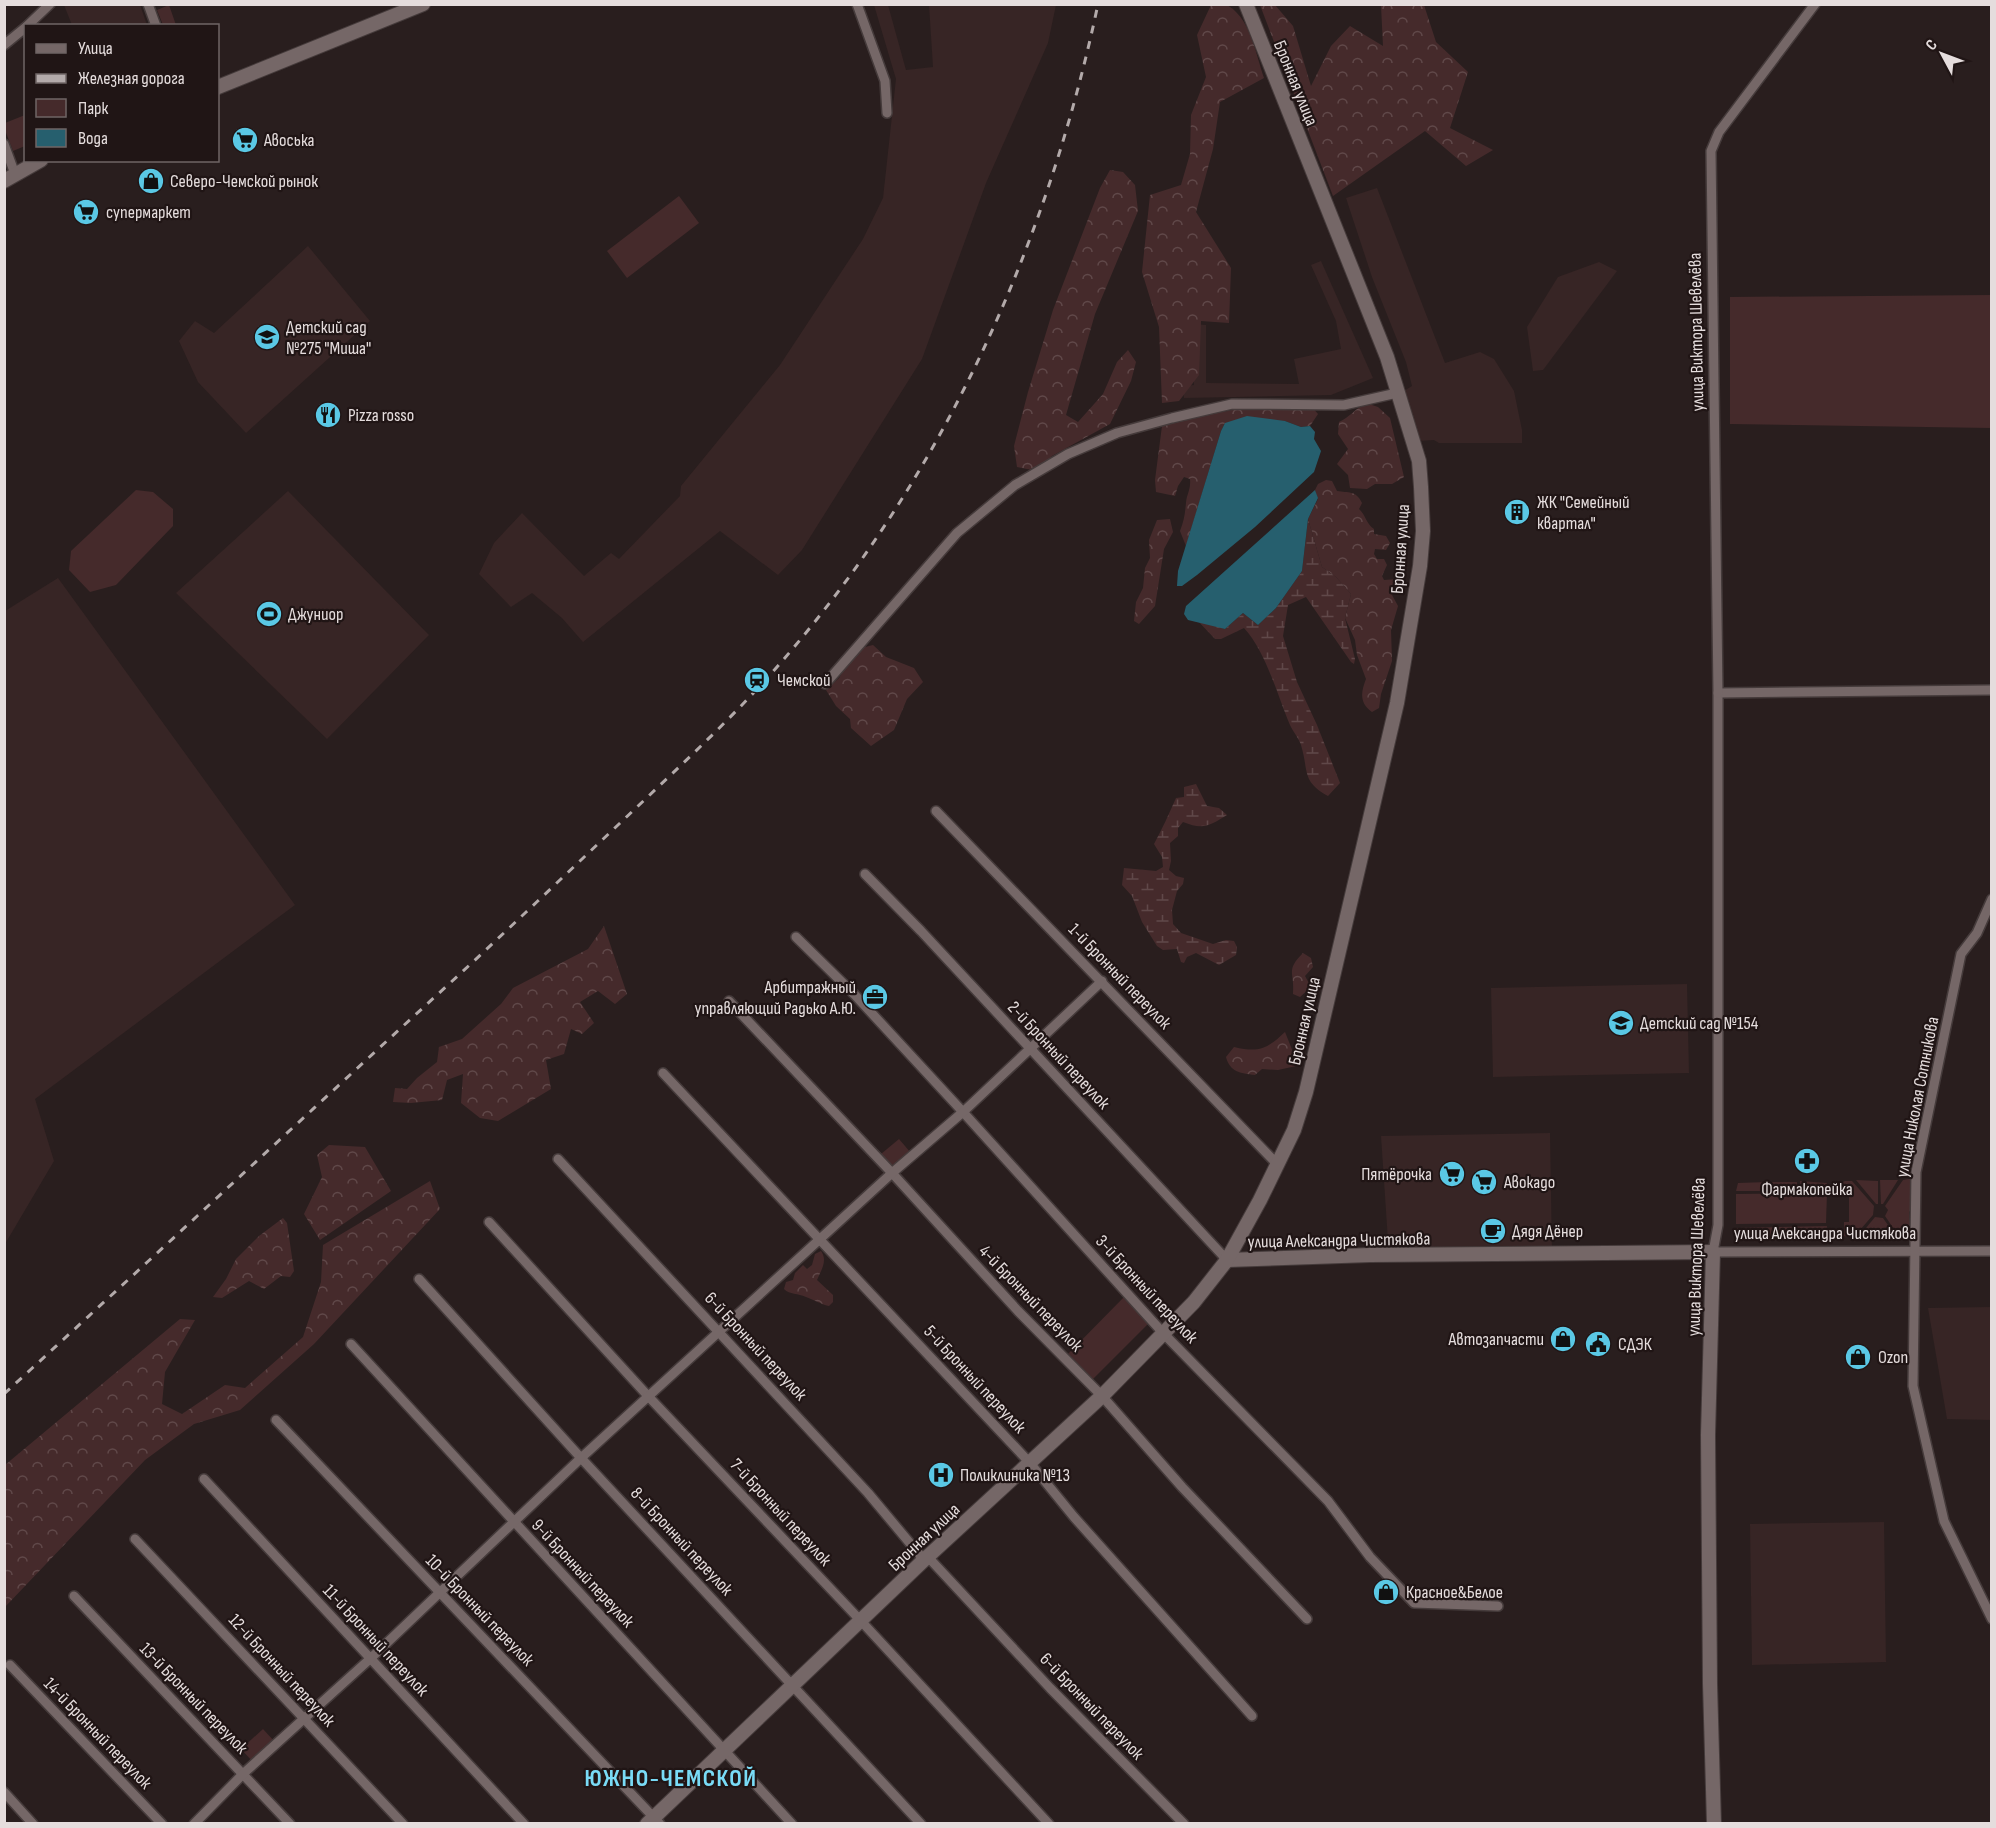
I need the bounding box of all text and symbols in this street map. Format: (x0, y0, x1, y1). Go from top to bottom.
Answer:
legend (24, 24, 219, 162)
north arrow (1912, 24, 1972, 84)
text: С (1922, 36, 1942, 54)
text: Улица (78, 38, 113, 59)
street label: Бронная улица (1269, 38, 1322, 129)
text: Железная дорога (78, 68, 185, 89)
text: Парк (78, 98, 109, 119)
supermarket icon: Авоська (230, 125, 260, 155)
text: Вода (78, 128, 108, 149)
place label: Авоська (263, 130, 315, 151)
shop icon: Северо-Чемской рынок (136, 166, 166, 196)
place label: Северо-Чемской рынок (170, 171, 318, 192)
supermarket icon: супермаркет (71, 197, 101, 227)
place label: супермаркет (106, 202, 191, 223)
street label: улица Виктора Шевелёва (1685, 252, 1708, 412)
place label: Детский сад №275 "Миша" (286, 317, 371, 359)
school or university icon: Детский сад №275 "Миша" (252, 322, 282, 352)
restaurant icon: Pizza rosso (313, 400, 343, 430)
place label: Pizza rosso (348, 405, 414, 426)
place label: ЖК "Семейный квартал" (1537, 492, 1630, 534)
building icon: ЖК "Семейный квартал" (1502, 497, 1532, 527)
street label: Бронная улица (1387, 503, 1414, 595)
sports icon: Джуниор (254, 599, 284, 629)
place label: Джуниор (288, 604, 344, 625)
station icon: Чемской (742, 665, 772, 695)
place label: Чемской (777, 670, 831, 691)
street label: 1-й Бронный переулок (1064, 919, 1176, 1034)
street label: Бронная улица (1284, 975, 1325, 1067)
place label: Арбитражный управляющий Радько А.Ю. (694, 977, 856, 1019)
office icon: Арбитражный управляющий Радько А.Ю. (860, 982, 890, 1012)
street label: 2-й Бронный переулок (1003, 997, 1114, 1114)
school or university icon: Детский сад №154 (1606, 1008, 1636, 1038)
place label: Детский сад №154 (1640, 1013, 1759, 1034)
street label: улица Николая Сотникова (1892, 1015, 1943, 1179)
pharmacy icon: Фармакопейка (1792, 1146, 1822, 1176)
supermarket icon: Пятёрочка (1437, 1159, 1467, 1189)
place label: Пятёрочка (1361, 1164, 1432, 1185)
supermarket icon: Авокадо (1469, 1167, 1499, 1197)
place label: Авокадо (1503, 1172, 1555, 1193)
street label: улица Виктора Шевелёва (1683, 1177, 1710, 1337)
place label: Фармакопейка (1761, 1179, 1853, 1200)
cafe icon: Дядя Дёнер (1478, 1216, 1508, 1246)
place label: Дядя Дёнер (1512, 1221, 1583, 1242)
street label: улица Александра Чистякова (1734, 1223, 1916, 1244)
street label: улица Александра Чистякова (1248, 1228, 1431, 1253)
street label: 3-й Бронный переулок (1091, 1231, 1202, 1348)
street label: 4-й Бронный переулок (974, 1241, 1087, 1356)
street label: 6-й Бронный переулок (700, 1288, 811, 1405)
street label: 5-й Бронный переулок (919, 1321, 1030, 1438)
shop icon: Автозапчасти (1548, 1324, 1578, 1354)
place label: Автозапчасти (1448, 1329, 1544, 1350)
public building icon: СДЭК (1583, 1329, 1613, 1359)
place label: СДЭК (1618, 1334, 1653, 1355)
shop icon: Ozon (1843, 1342, 1873, 1372)
place label: Ozon (1878, 1347, 1908, 1368)
street label: 7-й Бронный переулок (726, 1454, 836, 1570)
hospital icon: Поликлиника №13 (926, 1460, 956, 1490)
place label: Поликлиника №13 (960, 1465, 1070, 1486)
street label: 8-й Бронный переулок (626, 1483, 737, 1600)
street label: Бронная улица (884, 1499, 964, 1576)
street label: 9-й Бронный переулок (527, 1515, 638, 1632)
street label: 10-й Бронный переулок (421, 1550, 538, 1671)
shop icon: Красное&Белое (1371, 1577, 1401, 1607)
street label: 11-й Бронный переулок (318, 1580, 433, 1701)
place label: Красное&Белое (1406, 1582, 1503, 1603)
street label: 12-й Бронный переулок (224, 1610, 339, 1731)
street label: 13-й Бронный переулок (135, 1638, 252, 1758)
street label: 6-й Бронный переулок (1035, 1649, 1148, 1764)
street label: 14-й Бронный переулок (39, 1673, 156, 1793)
district label: ЮЖНО-ЧЕМСКОЙ (585, 1764, 758, 1793)

